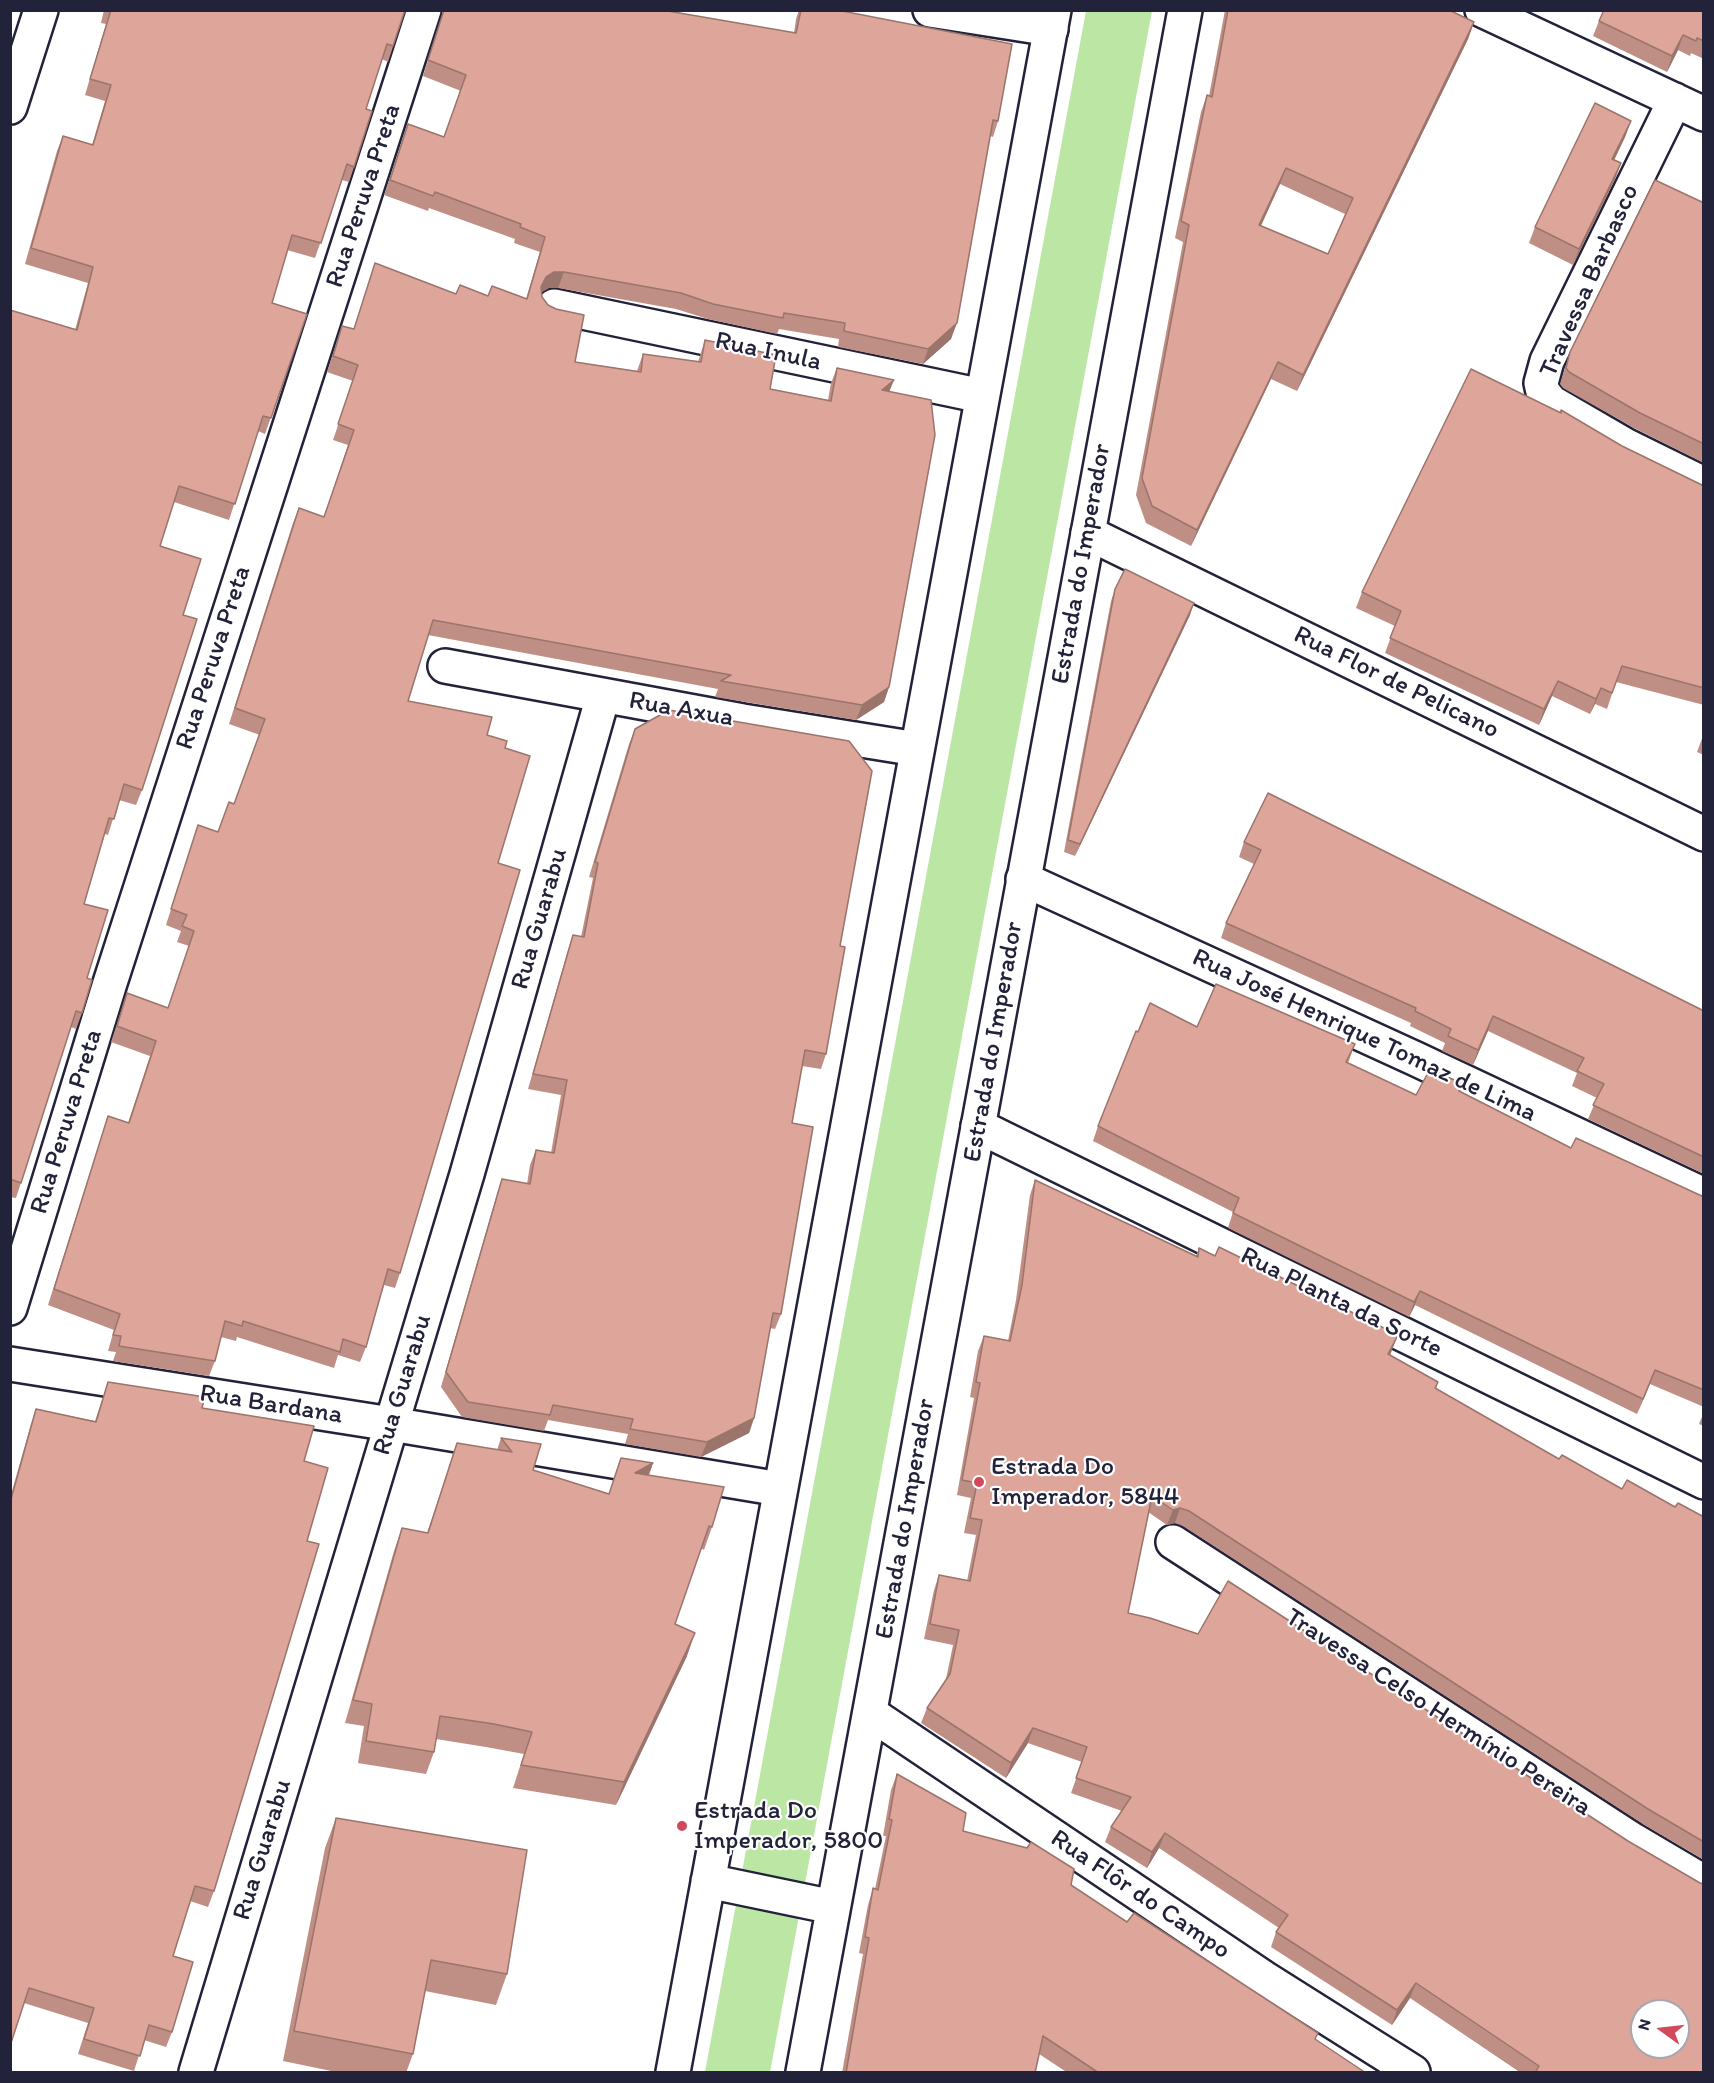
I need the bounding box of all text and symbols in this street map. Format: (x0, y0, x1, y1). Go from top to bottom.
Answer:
street label: Rua Peruva Preta (320, 100, 408, 292)
street label: Travessa Barbasco (1534, 180, 1646, 382)
street label: Rua Inula (712, 326, 824, 378)
street label: Estrada do Imperador (1046, 441, 1118, 687)
street label: Rua Peruva Preta (170, 562, 258, 754)
street label: Rua Flor de Pelicano (1288, 620, 1504, 746)
street label: Rua Axua (626, 685, 736, 735)
street label: Rua Guarabu (505, 845, 575, 993)
street label: Estrada do Imperador (958, 919, 1030, 1165)
street label: Rua José Henrique Tomaz de Lima (1187, 942, 1541, 1130)
street label: Rua Peruva Preta (24, 1026, 110, 1218)
street label: Rua Planta da Sorte (1235, 1241, 1447, 1365)
street label: Rua Guarabu (367, 1311, 439, 1459)
street label: Rua Bardana (197, 1378, 345, 1432)
street label: Estrada do Imperador (870, 1396, 942, 1642)
place label: Estrada Do Imperador, 5844 (991, 1451, 1179, 1512)
marker: Estrada Do Imperador, 5844 (972, 1475, 986, 1489)
street label: Travessa Celso Hermínio Pereira (1279, 1602, 1597, 1824)
street label: Rua Guarabu (227, 1776, 299, 1924)
place label: Estrada Do Imperador, 5800 (694, 1795, 883, 1856)
marker: Estrada Do Imperador, 5800 (675, 1819, 689, 1833)
street label: Rua Flôr do Campo (1044, 1823, 1236, 1967)
north arrow (1630, 1999, 1690, 2059)
text: N (1633, 2017, 1655, 2032)

